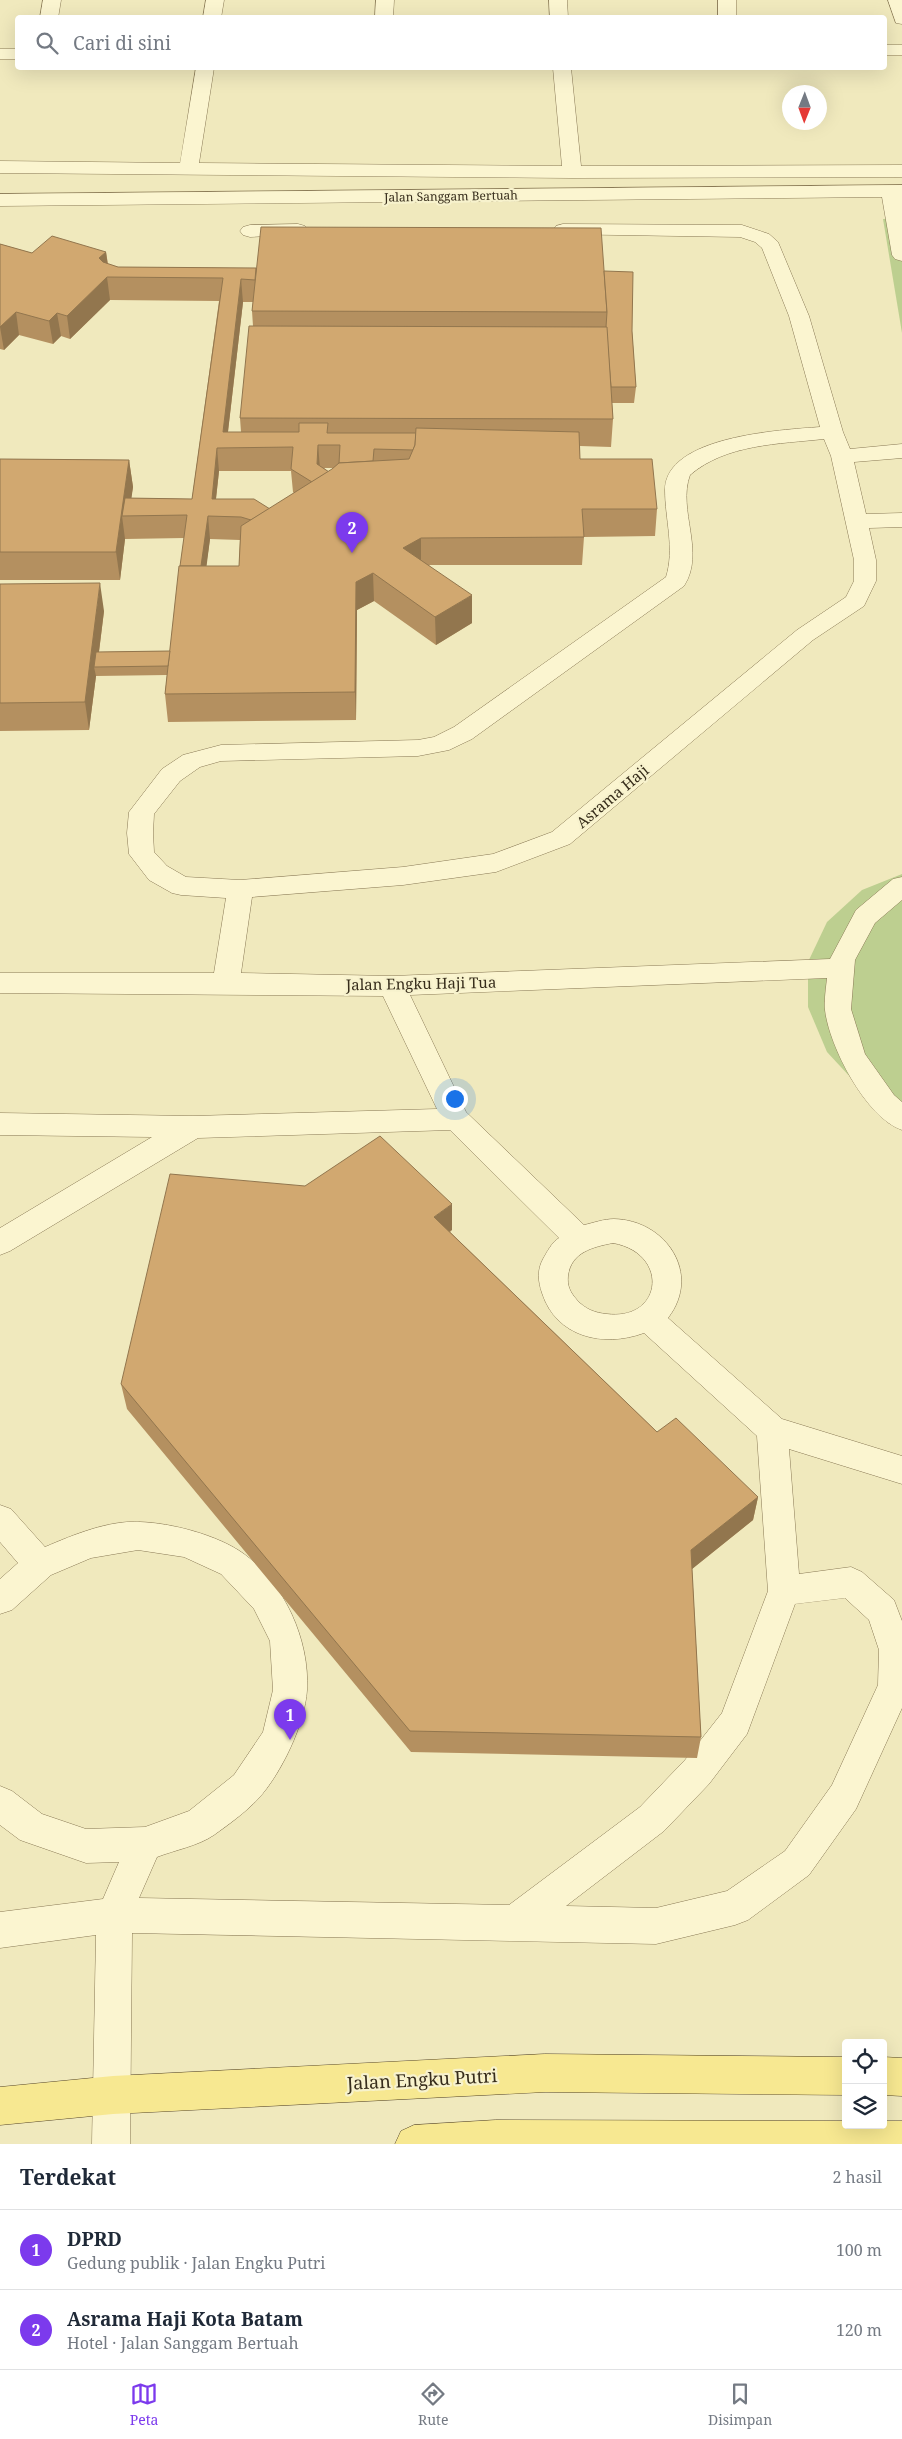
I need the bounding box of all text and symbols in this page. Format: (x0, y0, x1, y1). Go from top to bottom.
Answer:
search box (15, 15, 887, 70)
icon: search (33, 29, 61, 57)
text: Cari di sini (73, 30, 171, 56)
north arrow (782, 85, 827, 130)
street label: Jalan Sanggam Bertuah (383, 186, 518, 206)
pin: 2 (336, 512, 368, 553)
street label: Asrama Haji (572, 760, 653, 832)
street label: Jalan Engku Haji Tua (345, 972, 496, 994)
your location (442, 1086, 468, 1112)
pin: 1 (274, 1699, 306, 1740)
map controls (842, 2039, 887, 2129)
button: locate (842, 2039, 887, 2084)
street label: Jalan Engku Putri (345, 2063, 498, 2095)
button: layers (842, 2084, 887, 2129)
text: Terdekat (20, 2163, 116, 2191)
text: 2 hasil (832, 2166, 882, 2188)
text: DPRD (67, 2226, 122, 2252)
text: 1 (31, 2239, 41, 2261)
text: 100 m (836, 2239, 882, 2261)
text: Gedung publik · Jalan Engku Putri (67, 2252, 325, 2274)
text: Asrama Haji Kota Batam (67, 2306, 303, 2332)
text: 2 (31, 2319, 41, 2341)
text: 120 m (836, 2319, 882, 2341)
text: Hotel · Jalan Sanggam Bertuah (67, 2332, 299, 2354)
tab: Peta (130, 2380, 159, 2429)
tab: Rute (418, 2380, 449, 2429)
tab: Disimpan (708, 2380, 772, 2429)

